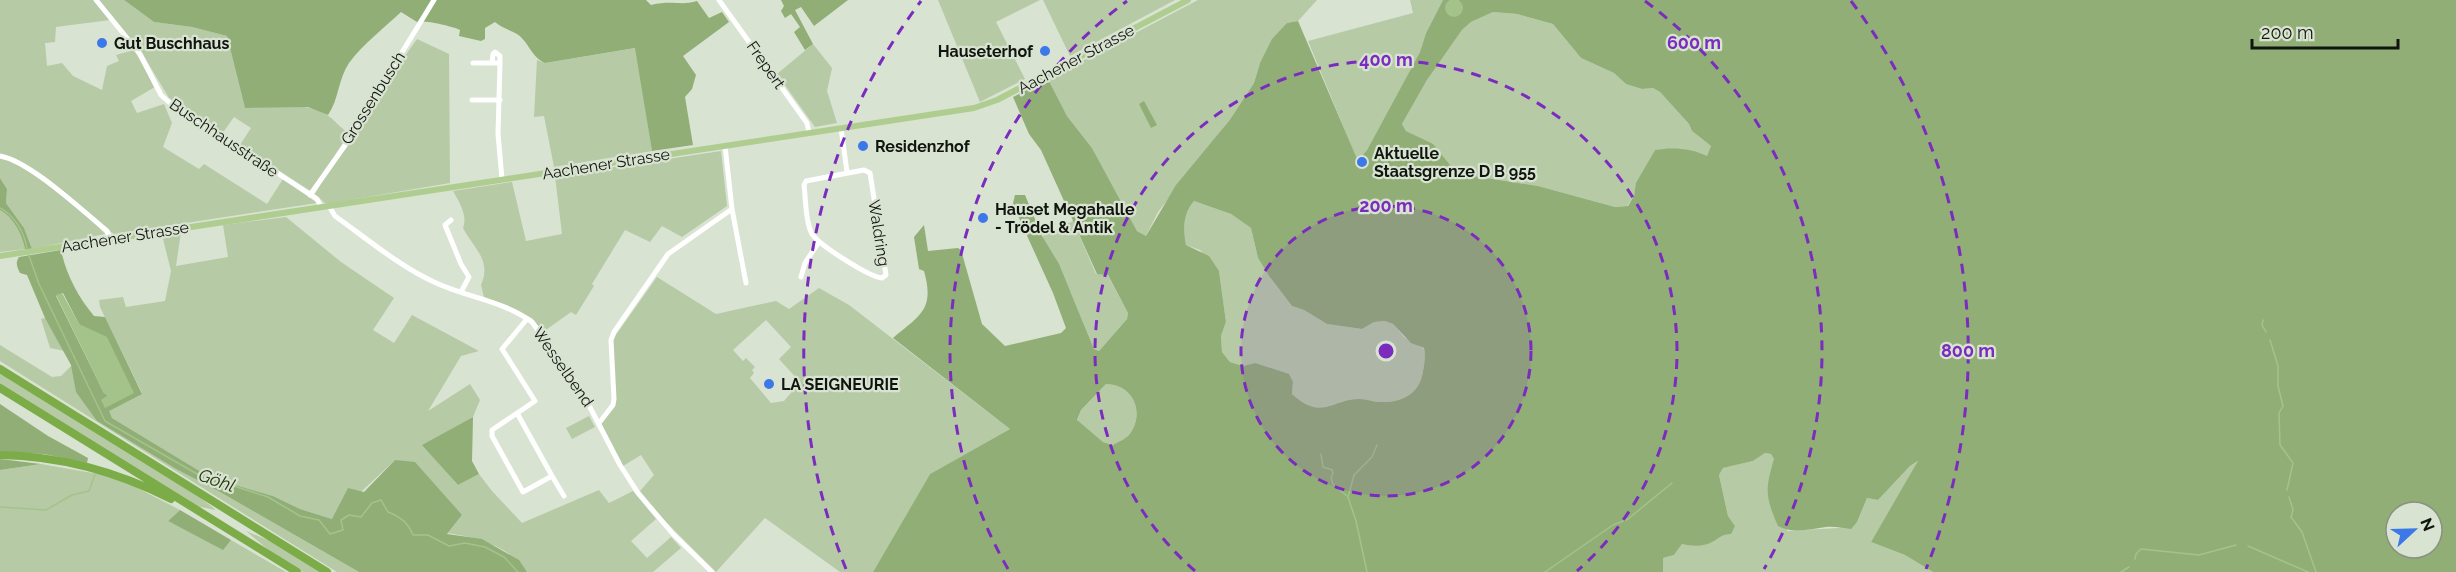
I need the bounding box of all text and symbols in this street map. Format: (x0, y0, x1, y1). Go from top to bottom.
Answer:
scale bar (2252, 12, 2398, 50)
street label: Aachener Strasse (1015, 20, 1137, 98)
text: 200 m (2261, 22, 2314, 43)
text: 600 m (1667, 32, 1721, 53)
place label: Gut Buschhaus (114, 34, 230, 53)
marker: Gut Buschhaus (95, 36, 109, 50)
street label: Frepert (743, 38, 790, 93)
place label: Hauseterhof (938, 42, 1034, 61)
marker: Hauseterhof (1038, 44, 1052, 58)
street label: Grossenbusch (337, 48, 409, 148)
text: 400 m (1359, 49, 1413, 70)
street label: Buschhausstraße (166, 95, 282, 181)
place label: Residenzhof (875, 137, 971, 156)
marker: Residenzhof (856, 139, 870, 153)
place label: Aktuelle Staatsgrenze D B 955 (1374, 144, 1536, 181)
street label: Aachener Strasse (541, 145, 671, 183)
marker: Aktuelle Staatsgrenze D B 955 (1355, 155, 1369, 169)
text: 200 m (1359, 195, 1413, 216)
street label: Waldring (864, 198, 894, 268)
place label: Hauset Megahalle - Trödel & Antik (995, 200, 1135, 237)
marker: Hauset Megahalle - Trödel & Antik (976, 211, 990, 225)
street label: Aachener Strasse (60, 218, 190, 256)
street label: Wesselbend (529, 324, 597, 410)
text: 800 m (1941, 340, 1995, 361)
centre of rings (1376, 341, 1396, 361)
place label: LA SEIGNEURIE (781, 375, 899, 394)
marker: LA SEIGNEURIE (762, 377, 776, 391)
water label: Göhl (196, 464, 238, 496)
north arrow (2384, 500, 2444, 560)
text: N (2416, 515, 2439, 534)

